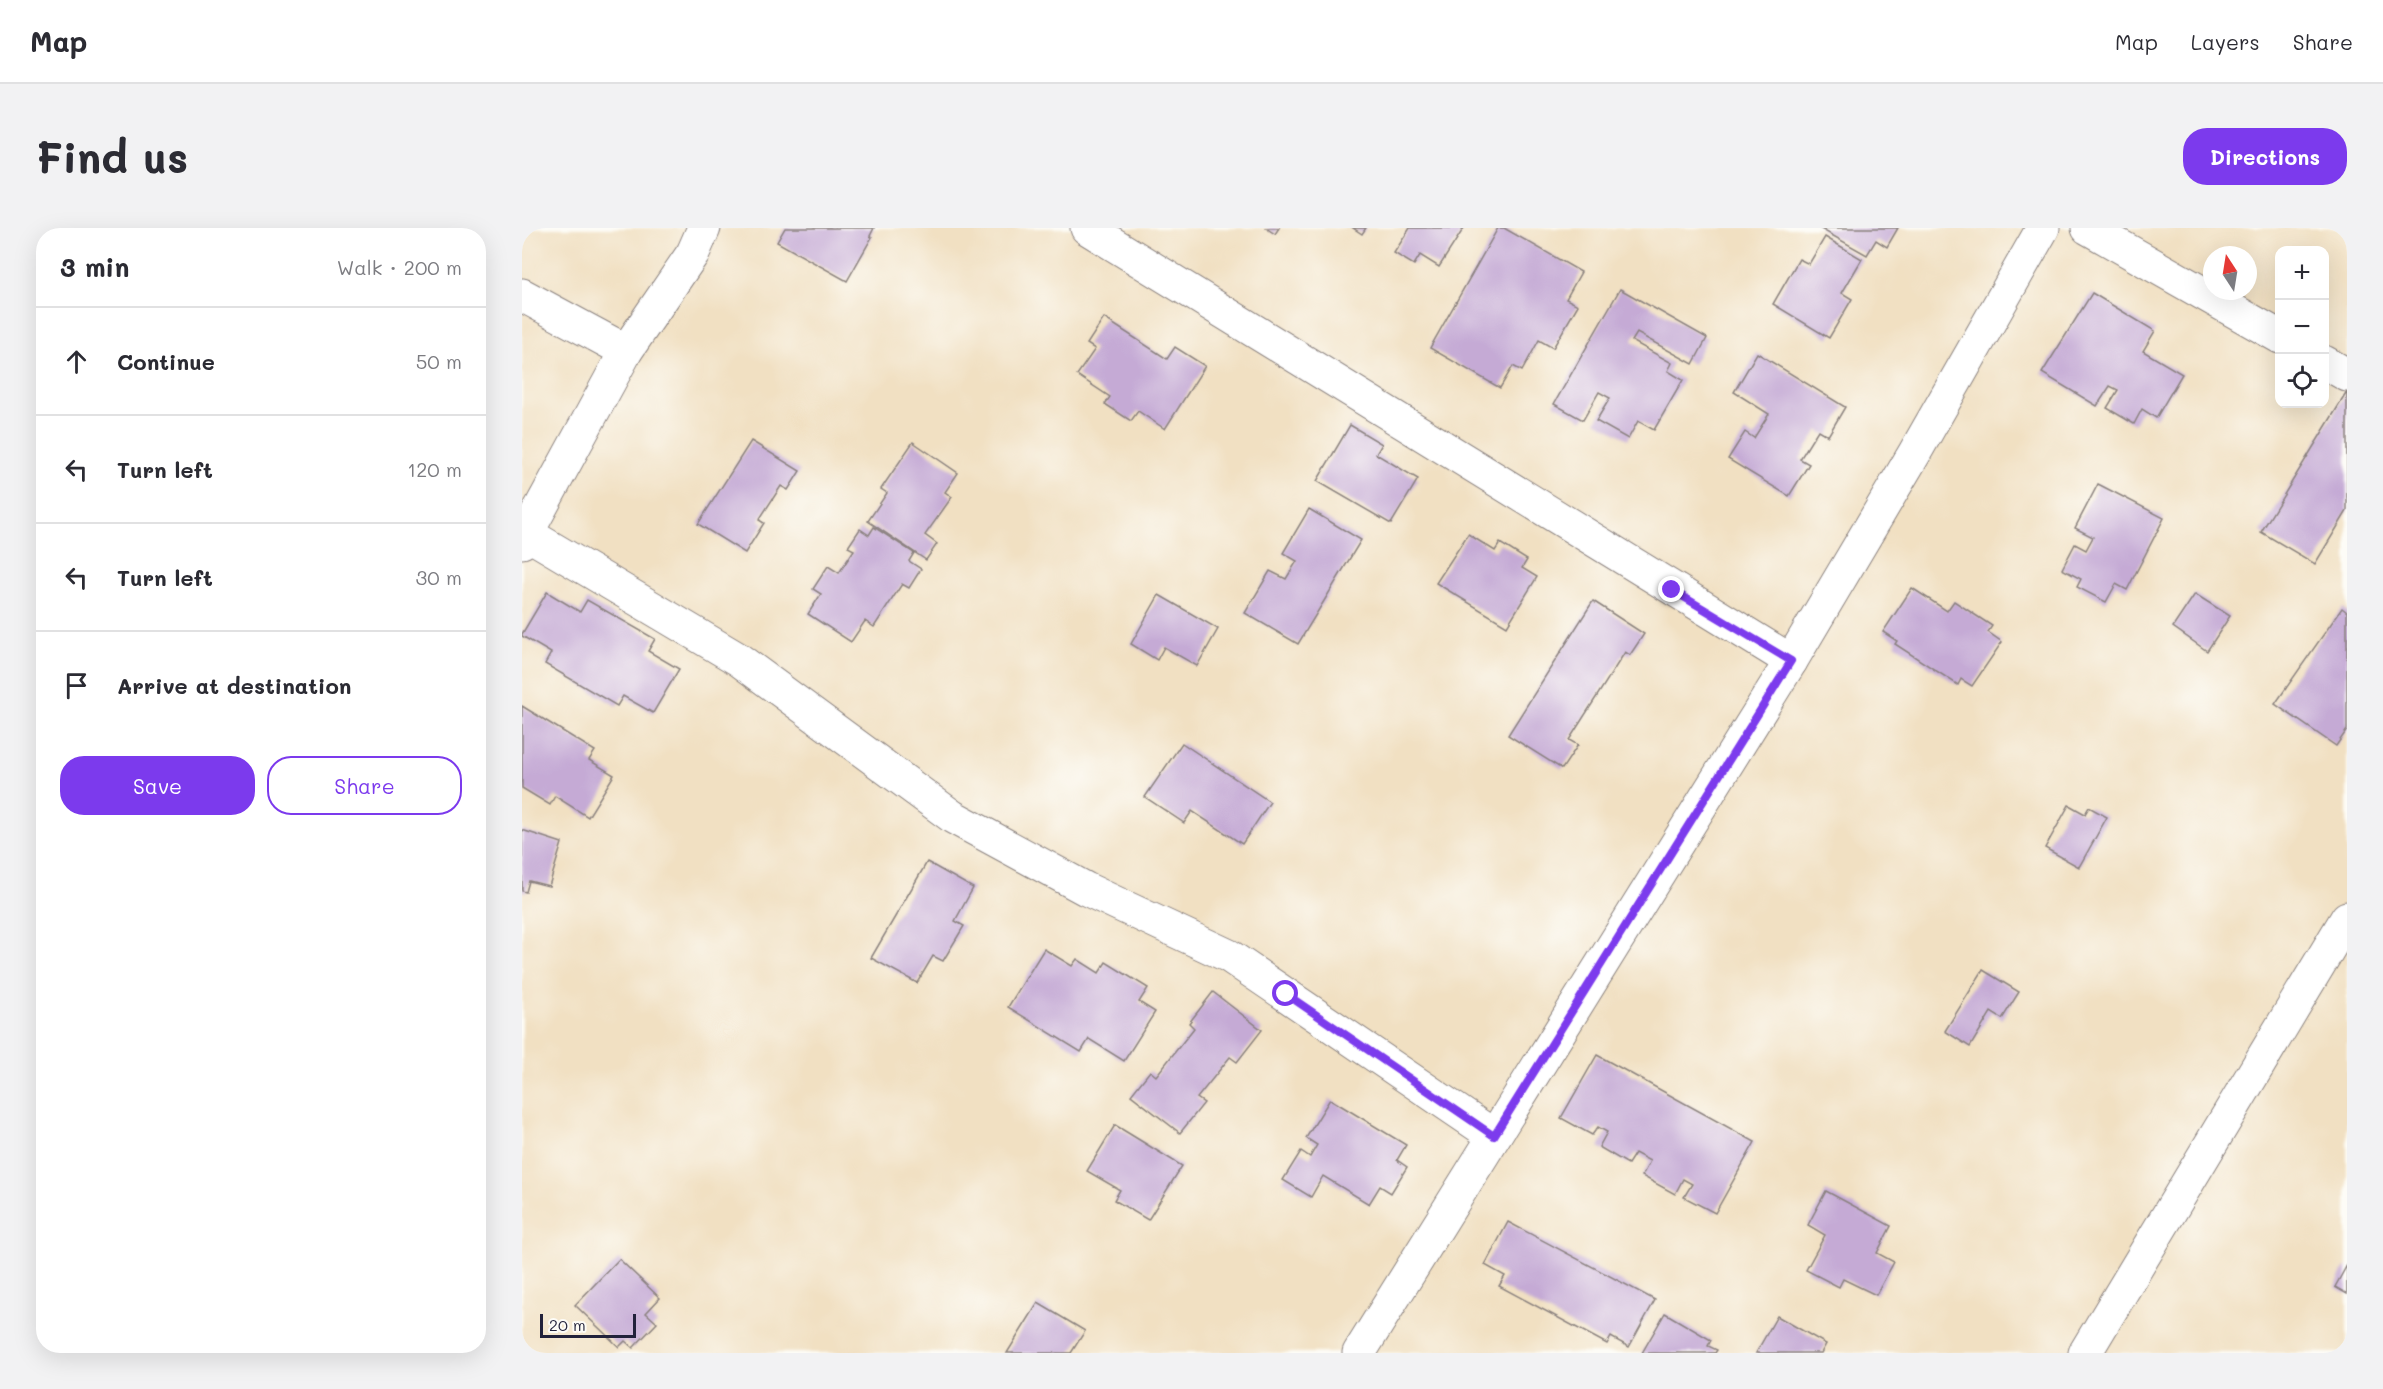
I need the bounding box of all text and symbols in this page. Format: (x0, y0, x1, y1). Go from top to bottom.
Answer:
text: Map (30, 23, 87, 59)
text: Map (2115, 28, 2158, 55)
text: Layers (2191, 28, 2260, 55)
text: Share (2293, 28, 2353, 55)
button: Directions (2183, 128, 2347, 185)
text: Find us (36, 129, 188, 184)
north arrow (2203, 246, 2257, 300)
map controls (2275, 246, 2329, 408)
button: + (2275, 246, 2329, 300)
text: 3 min (60, 250, 129, 284)
text: Walk · 200 m (337, 254, 462, 280)
button: − (2275, 300, 2329, 354)
icon: ahead (60, 345, 93, 378)
text: Continue (117, 347, 215, 376)
text: 50 m (416, 348, 462, 374)
button: locate (2275, 354, 2329, 408)
icon: left (60, 453, 93, 486)
text: Turn left (117, 455, 213, 484)
text: 120 m (407, 456, 462, 482)
icon: left (60, 561, 93, 594)
text: Turn left (117, 563, 213, 592)
text: 30 m (416, 564, 462, 590)
route end (1658, 576, 1684, 602)
icon: arrive (60, 669, 93, 702)
text: Arrive at destination (117, 671, 352, 700)
button: Save (60, 756, 255, 815)
button: Share (267, 756, 462, 815)
route start (1272, 980, 1298, 1006)
scale bar (540, 1311, 636, 1338)
text: 20 m (549, 1314, 586, 1335)

